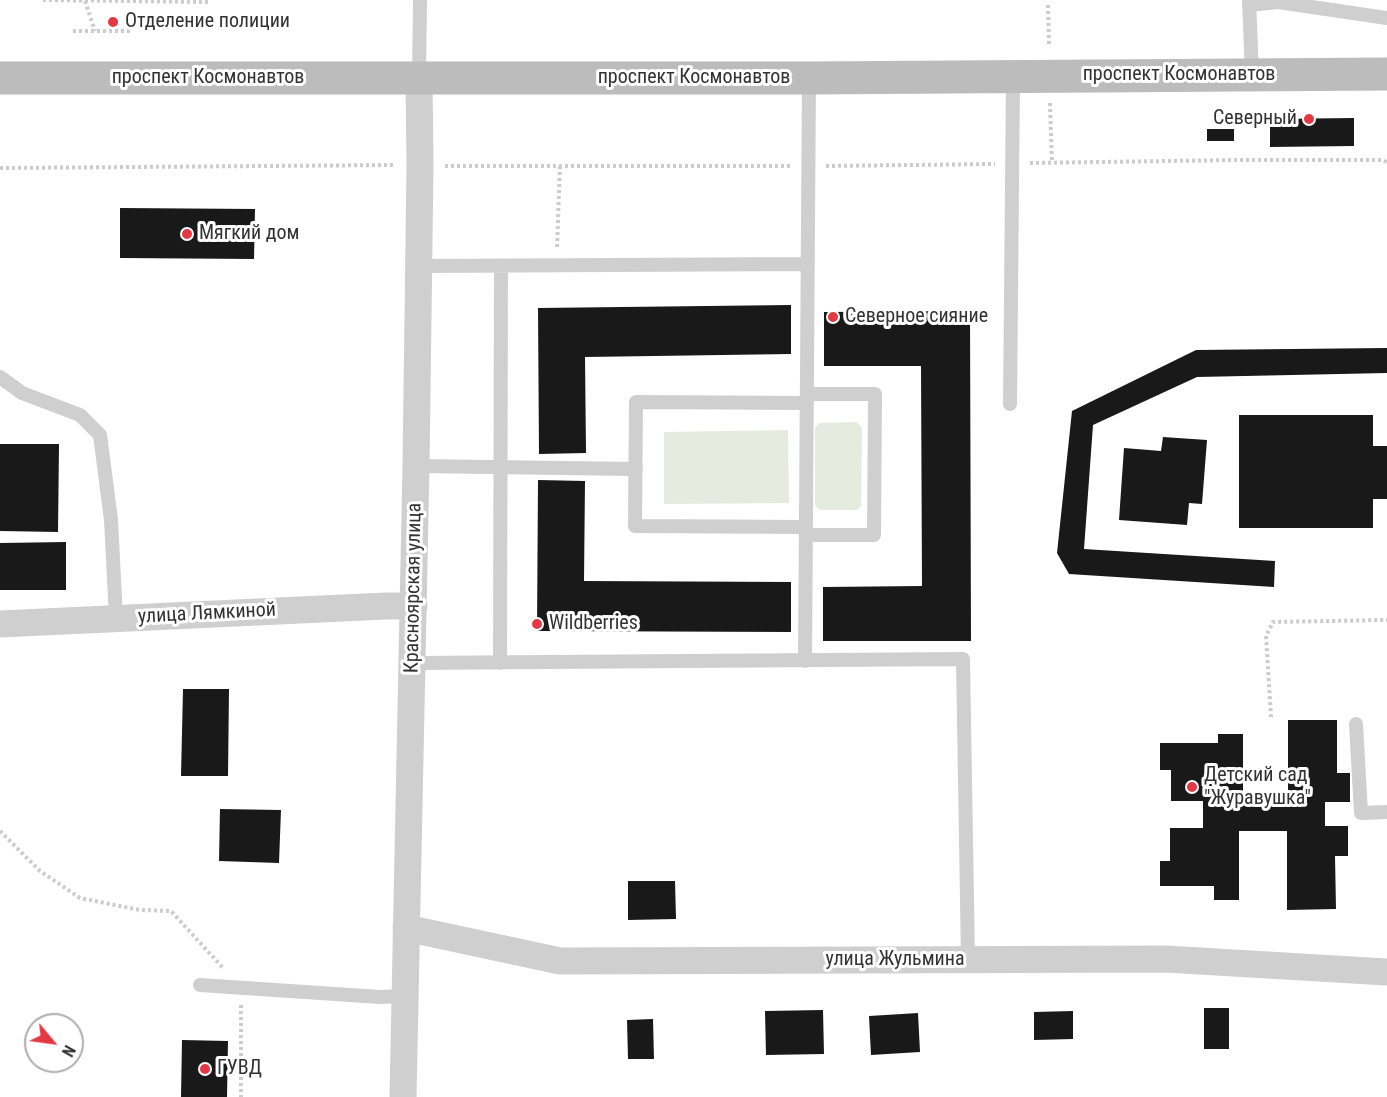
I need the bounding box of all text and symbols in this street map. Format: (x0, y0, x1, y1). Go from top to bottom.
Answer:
place label: Отделение полиции (125, 10, 290, 34)
marker: Отделение полиции (106, 15, 120, 29)
street label: проспект Космонавтов (1083, 63, 1275, 87)
street label: проспект Космонавтов (112, 66, 304, 90)
street label: проспект Космонавтов (598, 66, 790, 90)
place label: Северный (1213, 107, 1297, 131)
marker: Северный (1302, 112, 1316, 126)
place label: Мягкий дом (199, 222, 299, 246)
marker: Мягкий дом (180, 227, 194, 241)
place label: Северное сияние (845, 305, 988, 329)
marker: Северное сияние (826, 310, 840, 324)
street label: Красноярская улица (401, 503, 427, 673)
street label: улица Лямкиной (137, 598, 277, 630)
place label: Wildberries (549, 612, 638, 636)
marker: Wildberries (530, 617, 544, 631)
place label: Детский сад "Журавушка" (1204, 764, 1311, 811)
marker: Детский сад "Журавушка" (1185, 780, 1199, 794)
street label: улица Жульмина (825, 948, 965, 972)
north arrow (24, 1013, 84, 1073)
text: N (58, 1042, 79, 1060)
place label: ГУВД (217, 1057, 262, 1081)
marker: ГУВД (198, 1062, 212, 1076)

